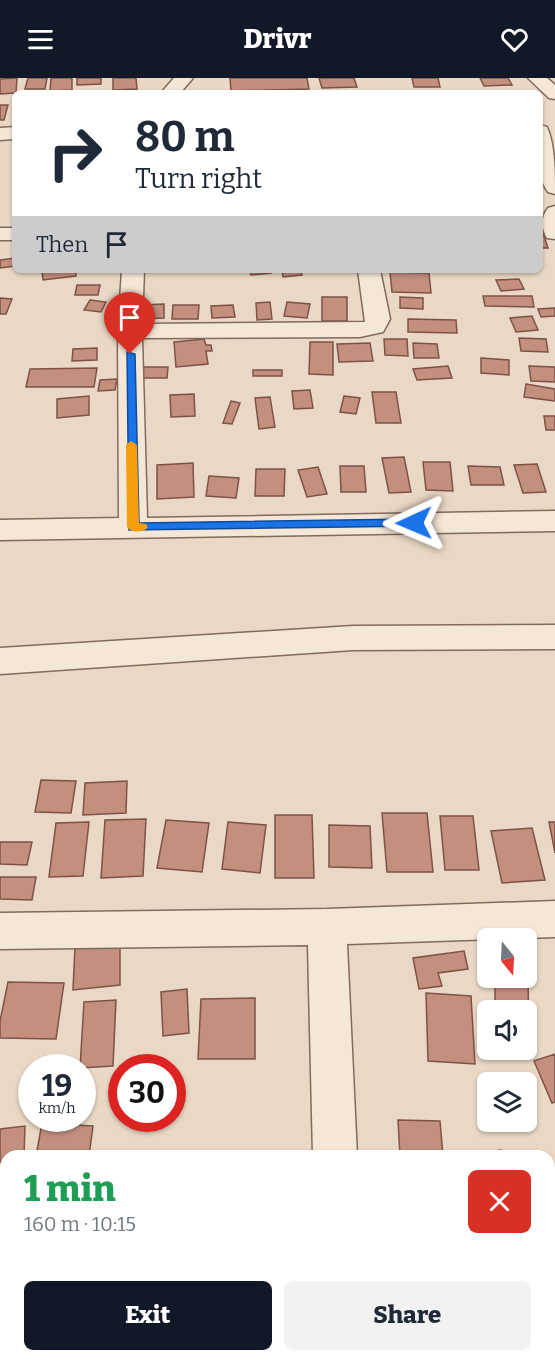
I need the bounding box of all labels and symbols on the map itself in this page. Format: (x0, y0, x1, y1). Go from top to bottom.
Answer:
pin (104, 292, 155, 354)
position arrow (382, 491, 446, 555)
north arrow (477, 928, 537, 988)
speed limit sign: 30 (108, 1054, 186, 1132)

